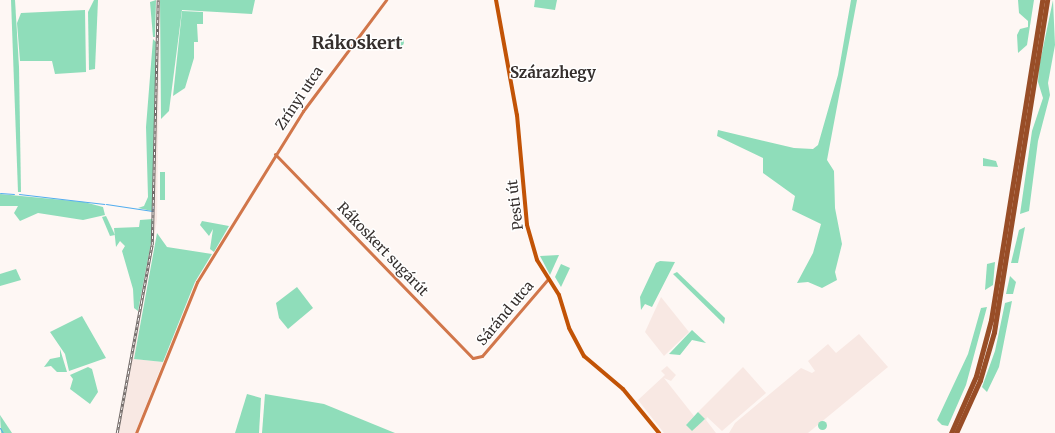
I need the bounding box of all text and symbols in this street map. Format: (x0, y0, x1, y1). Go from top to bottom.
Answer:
district label: Rákoskert (312, 32, 402, 54)
street label: Zrínyi utca (272, 63, 326, 133)
district label: Szárazhegy (510, 64, 596, 82)
street label: Pesti út (504, 179, 526, 231)
street label: Rákoskert sugárút (334, 199, 432, 299)
street label: Sáránd utca (473, 277, 537, 349)

